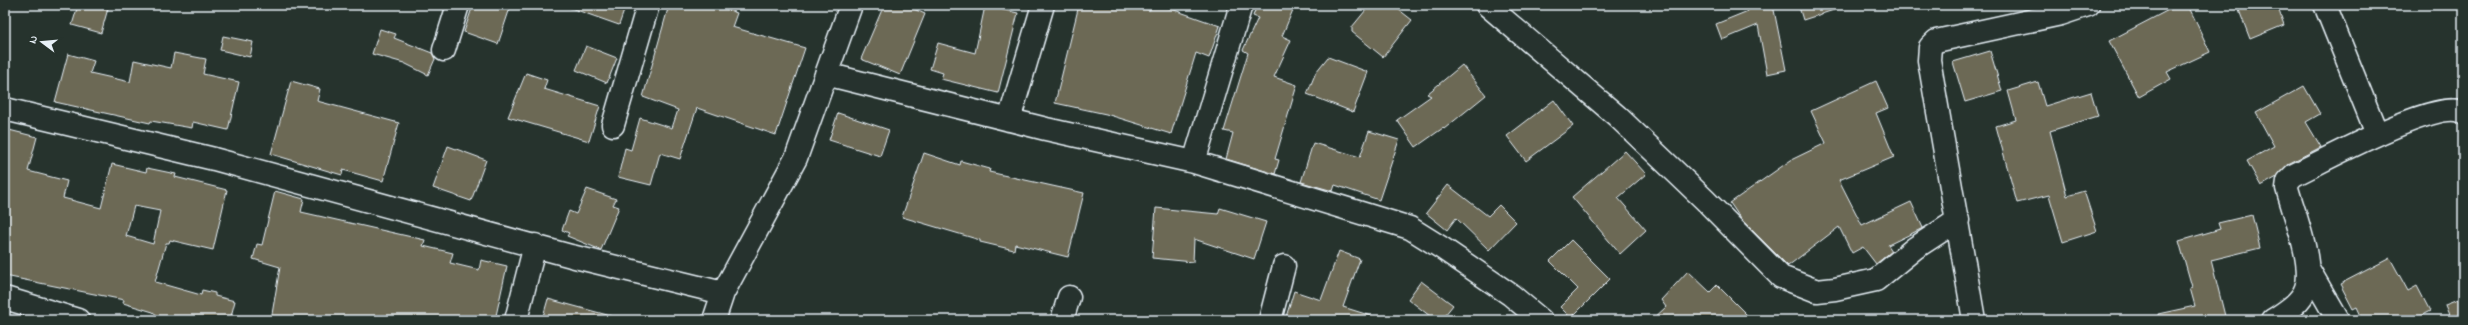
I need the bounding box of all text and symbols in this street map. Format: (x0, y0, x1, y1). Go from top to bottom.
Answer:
north arrow (22, 22, 62, 62)
text: N (25, 34, 42, 45)

